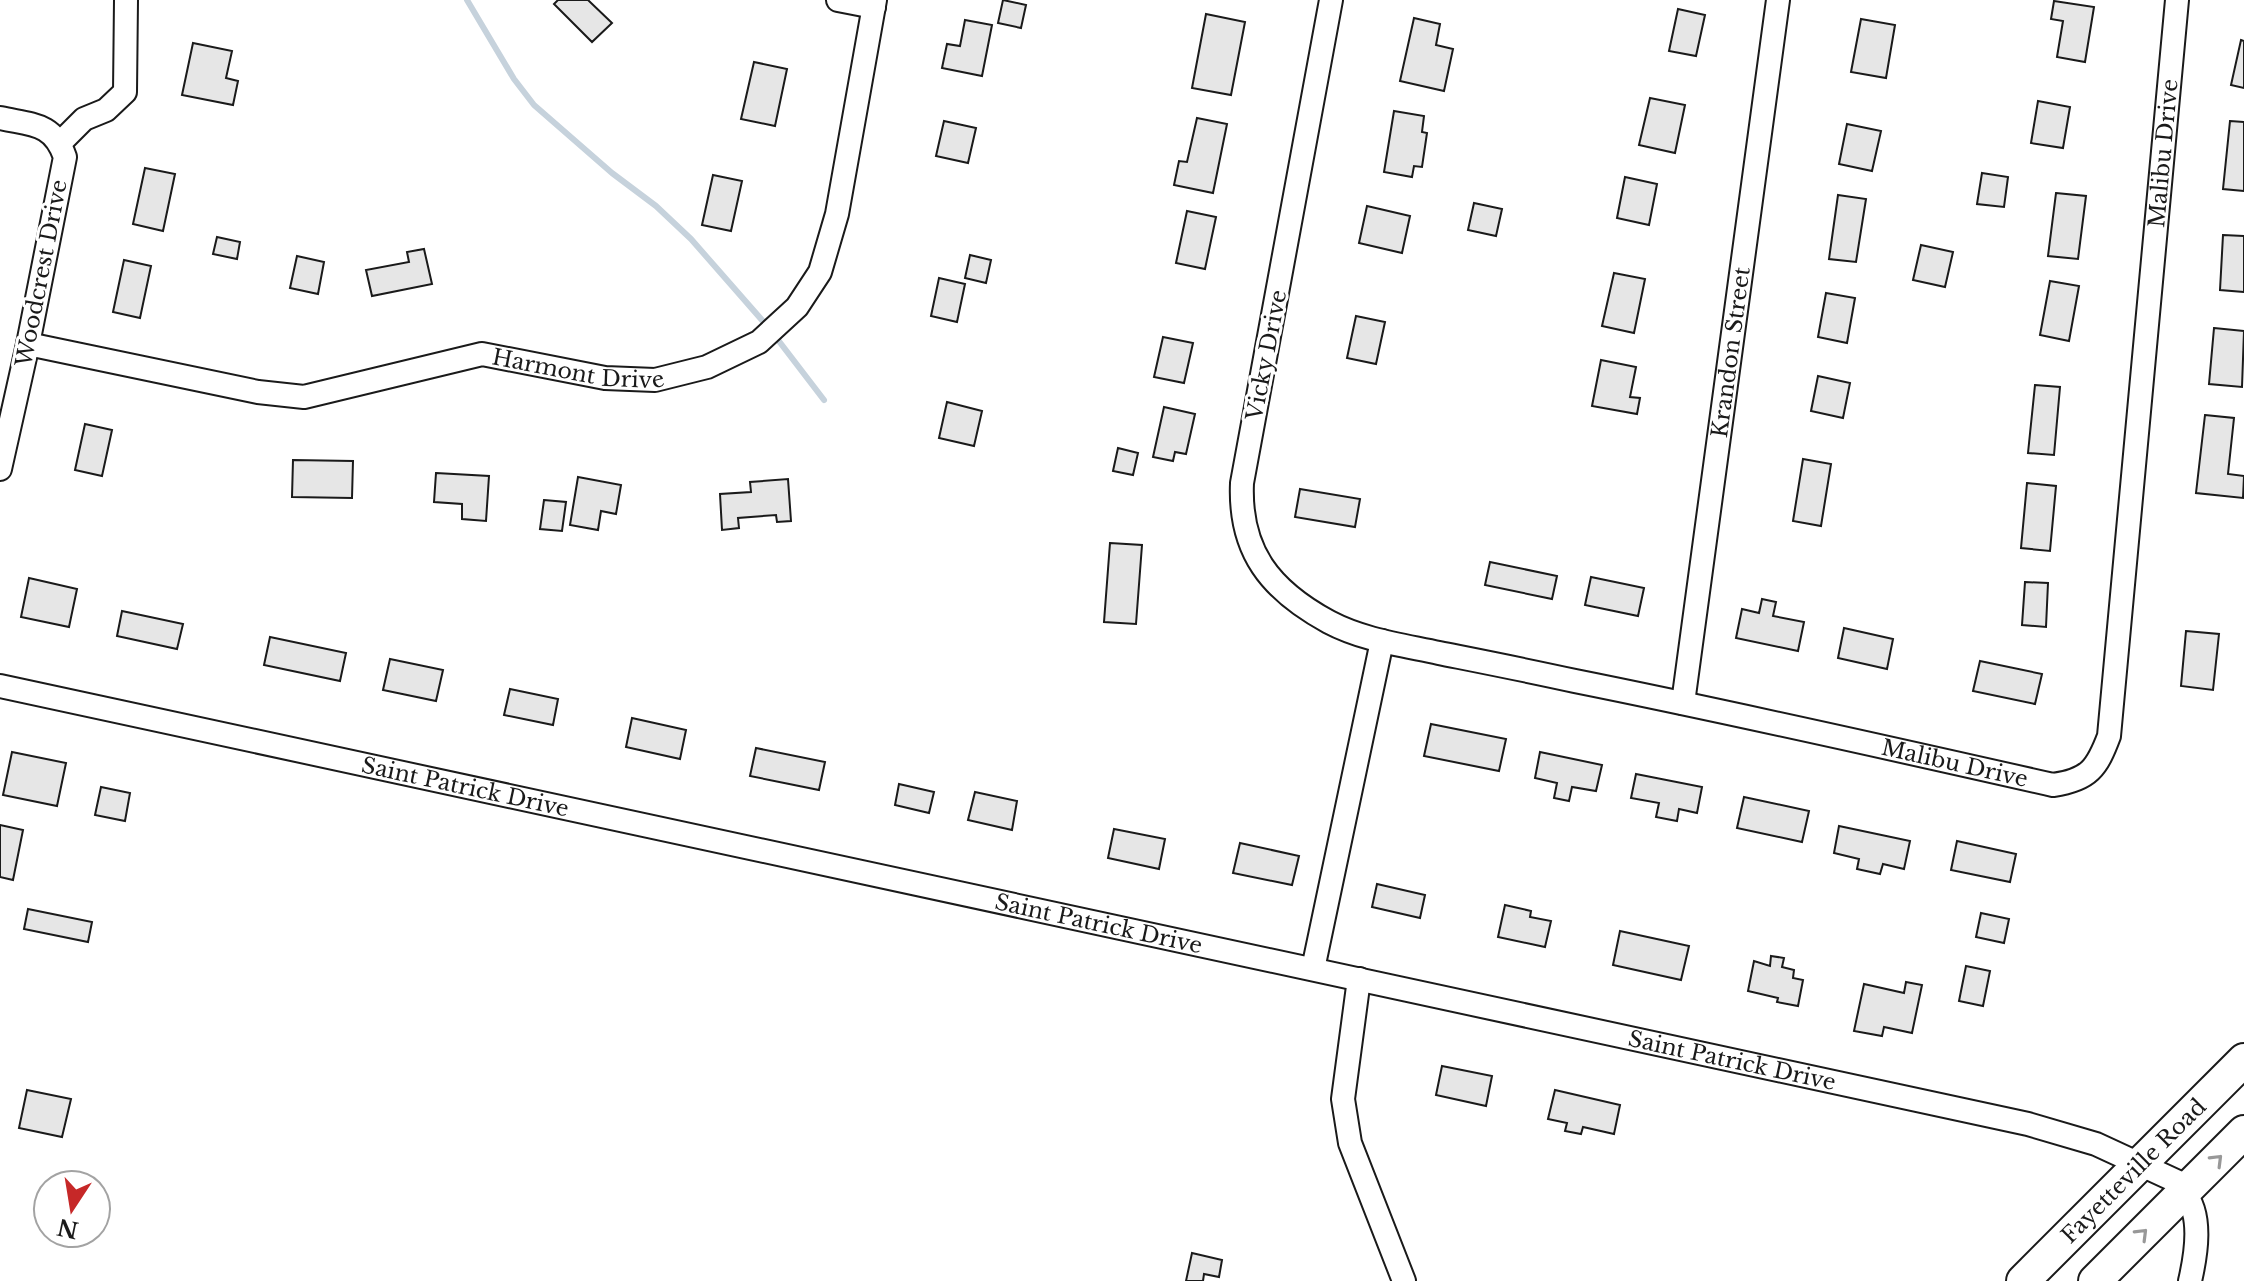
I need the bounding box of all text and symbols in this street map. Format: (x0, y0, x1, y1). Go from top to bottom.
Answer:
street label: Malibu Drive (2143, 78, 2184, 229)
street label: Woodcrest Drive (10, 177, 73, 370)
street label: Krandon Street (1706, 265, 1756, 439)
street label: Vicky Drive (1240, 287, 1292, 424)
street label: Harmont Drive (490, 343, 667, 394)
street label: Malibu Drive (1879, 734, 2030, 793)
street label: Saint Patrick Drive (359, 751, 571, 822)
street label: Saint Patrick Drive (992, 888, 1205, 959)
street label: Saint Patrick Drive (1626, 1025, 1838, 1096)
street label: Fayetteville Road (2056, 1093, 2212, 1249)
one-way arrow (2208, 1155, 2222, 1169)
north arrow (32, 1169, 112, 1249)
text: N (55, 1213, 81, 1243)
one-way arrow (2133, 1229, 2147, 1243)

